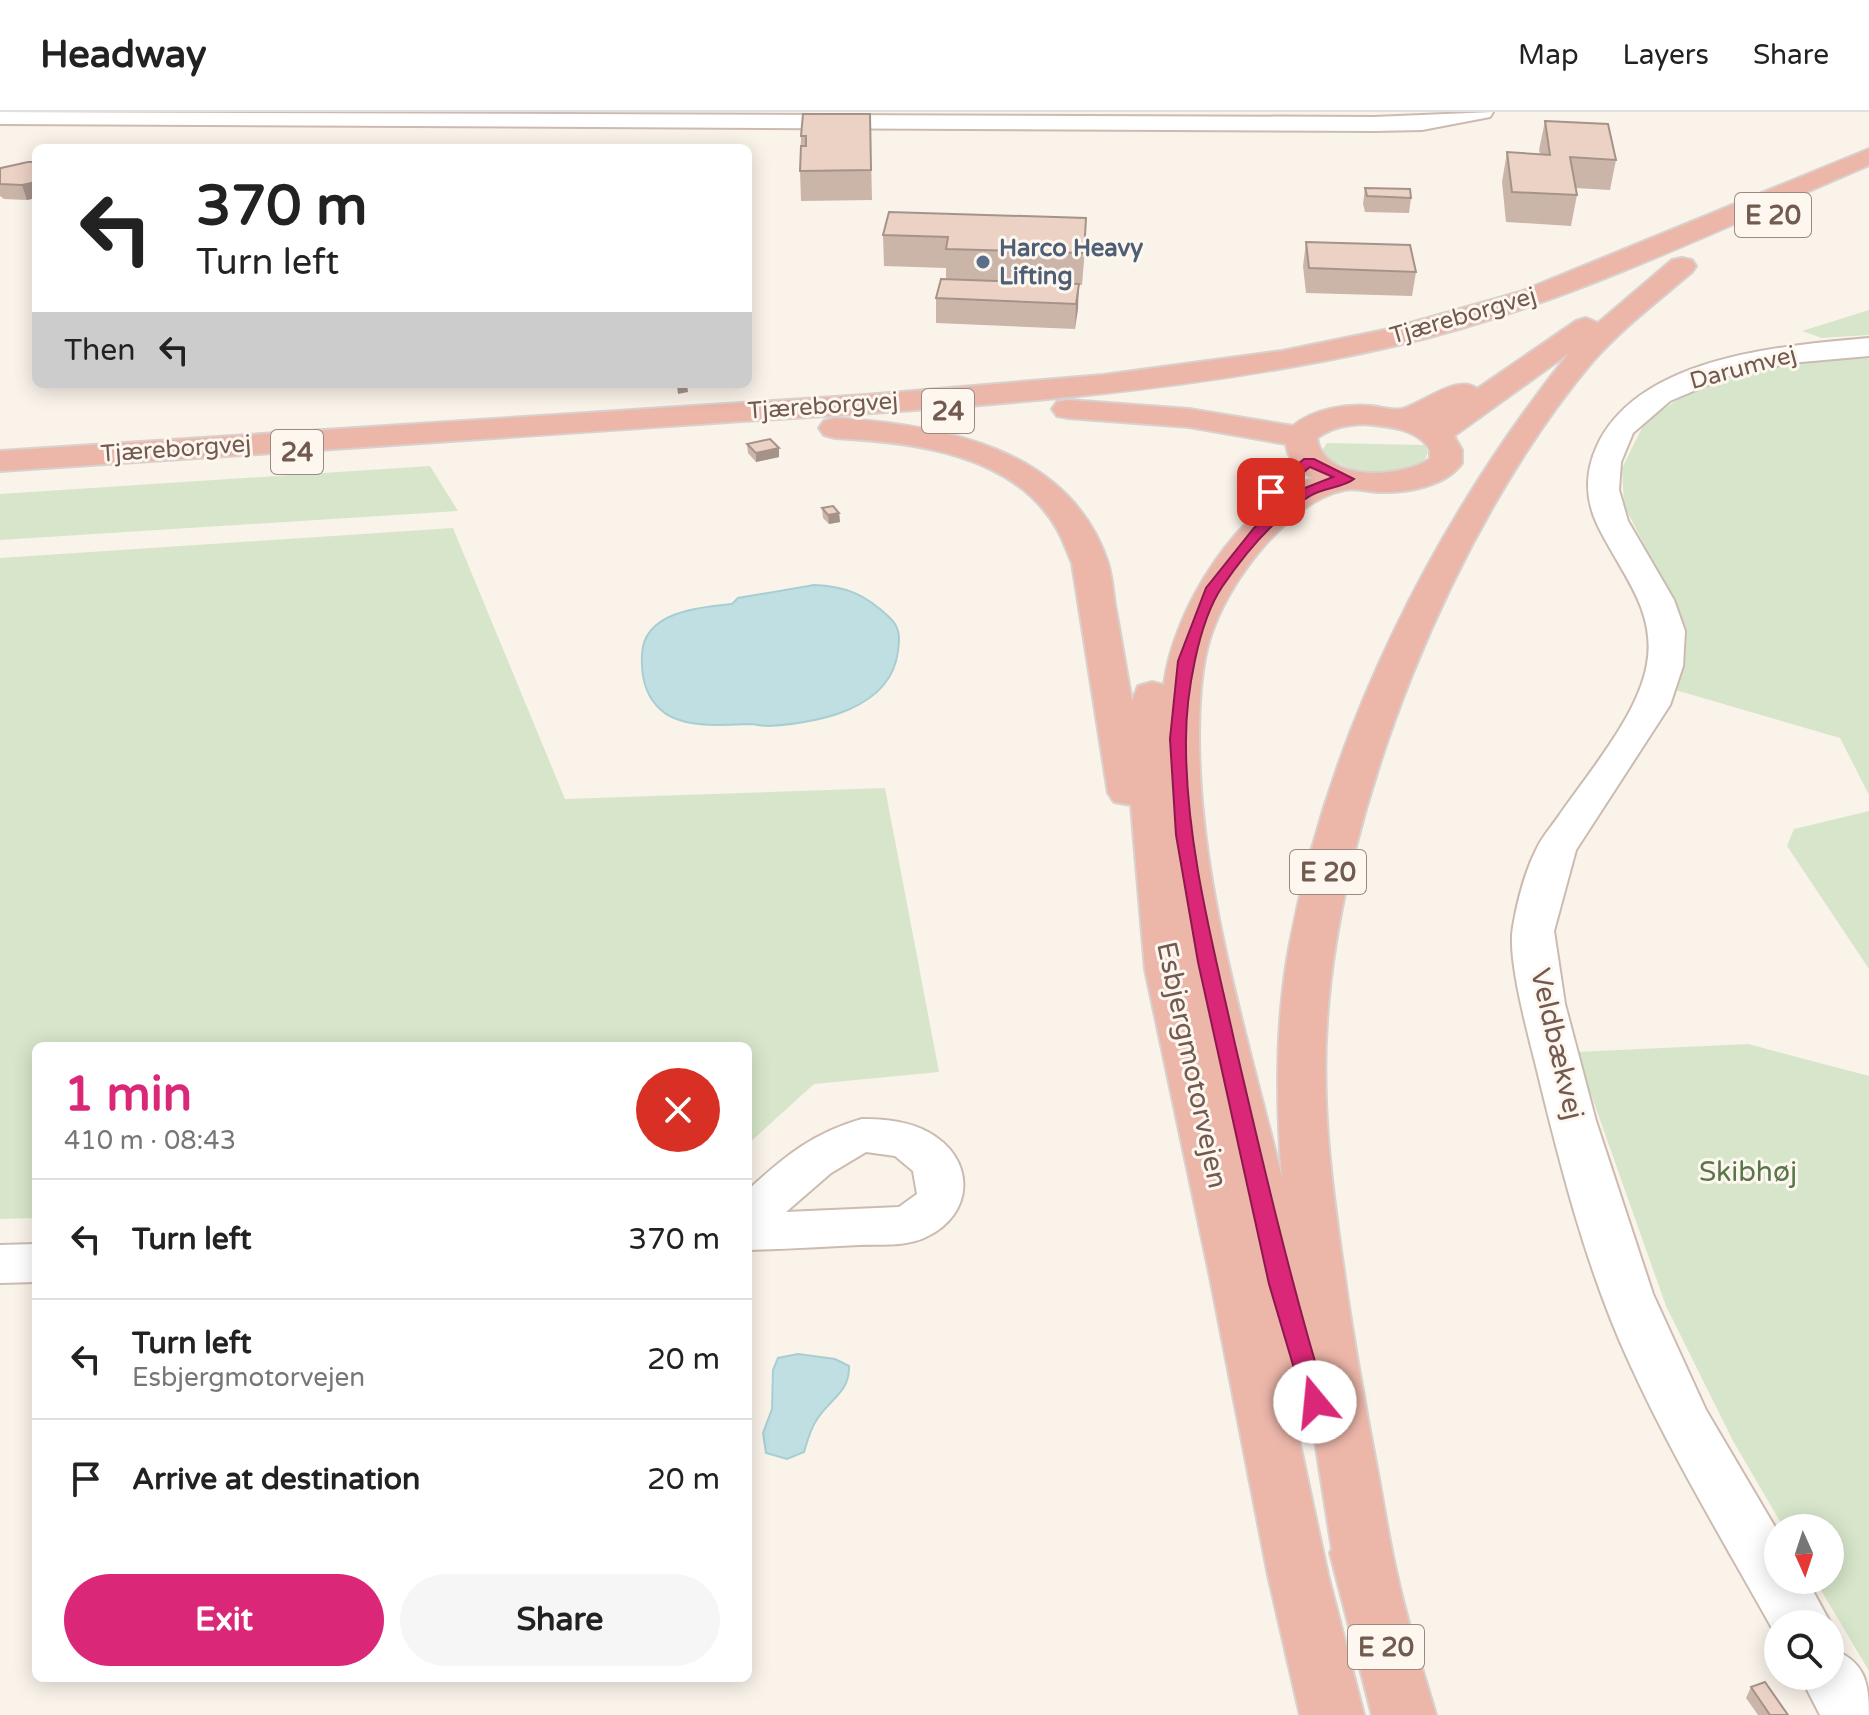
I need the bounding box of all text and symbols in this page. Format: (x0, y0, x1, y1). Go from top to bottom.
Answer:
text: Headway (40, 32, 206, 78)
text: Map (1518, 38, 1579, 72)
text: Layers (1623, 38, 1709, 72)
text: Share (1753, 38, 1829, 72)
text: 370 m (196, 173, 367, 240)
icon: left (64, 176, 168, 280)
road number: E 20 (1735, 193, 1811, 237)
place label: Harco Heavy Lifting (999, 234, 1143, 291)
text: Turn left (196, 241, 339, 284)
marker: Harco Heavy Lifting (974, 253, 992, 271)
street label: Tjæreborgvej (1387, 281, 1539, 351)
icon: left (152, 328, 196, 372)
text: Then (64, 332, 136, 369)
street label: Darumvej (1687, 340, 1799, 396)
street label: Tjæreborgvej (747, 386, 899, 426)
road number: 24 (922, 389, 974, 433)
street label: Tjæreborgvej (100, 429, 252, 469)
road number: 24 (271, 430, 323, 474)
pin (1237, 458, 1305, 526)
icon: arrive (1249, 470, 1293, 514)
road number: E 20 (1290, 850, 1366, 894)
street label: Esbjergmotorvejen (1149, 939, 1235, 1191)
street label: Veldbækvej (1523, 965, 1591, 1123)
text: 1 min (64, 1066, 192, 1124)
button: close (636, 1068, 720, 1152)
text: 410 m · 08:43 (64, 1125, 236, 1156)
park label: Skibhøj (1699, 1155, 1797, 1189)
icon: left (64, 1217, 108, 1261)
text: Turn left (132, 1221, 251, 1258)
text: 370 m (628, 1221, 720, 1258)
text: Turn left (132, 1325, 251, 1362)
icon: left (64, 1337, 108, 1381)
text: 20 m (647, 1341, 720, 1378)
position arrow (1273, 1360, 1357, 1444)
text: Esbjergmotorvejen (132, 1362, 365, 1393)
icon: arrive (64, 1457, 108, 1501)
text: Arrive at destination (132, 1461, 420, 1498)
text: 20 m (647, 1461, 720, 1498)
north arrow (1764, 1514, 1844, 1594)
map controls (1764, 1514, 1844, 1690)
button: Exit (64, 1574, 384, 1666)
button: Share (400, 1574, 720, 1666)
button: search (1764, 1610, 1844, 1690)
road number: E 20 (1348, 1625, 1424, 1669)

